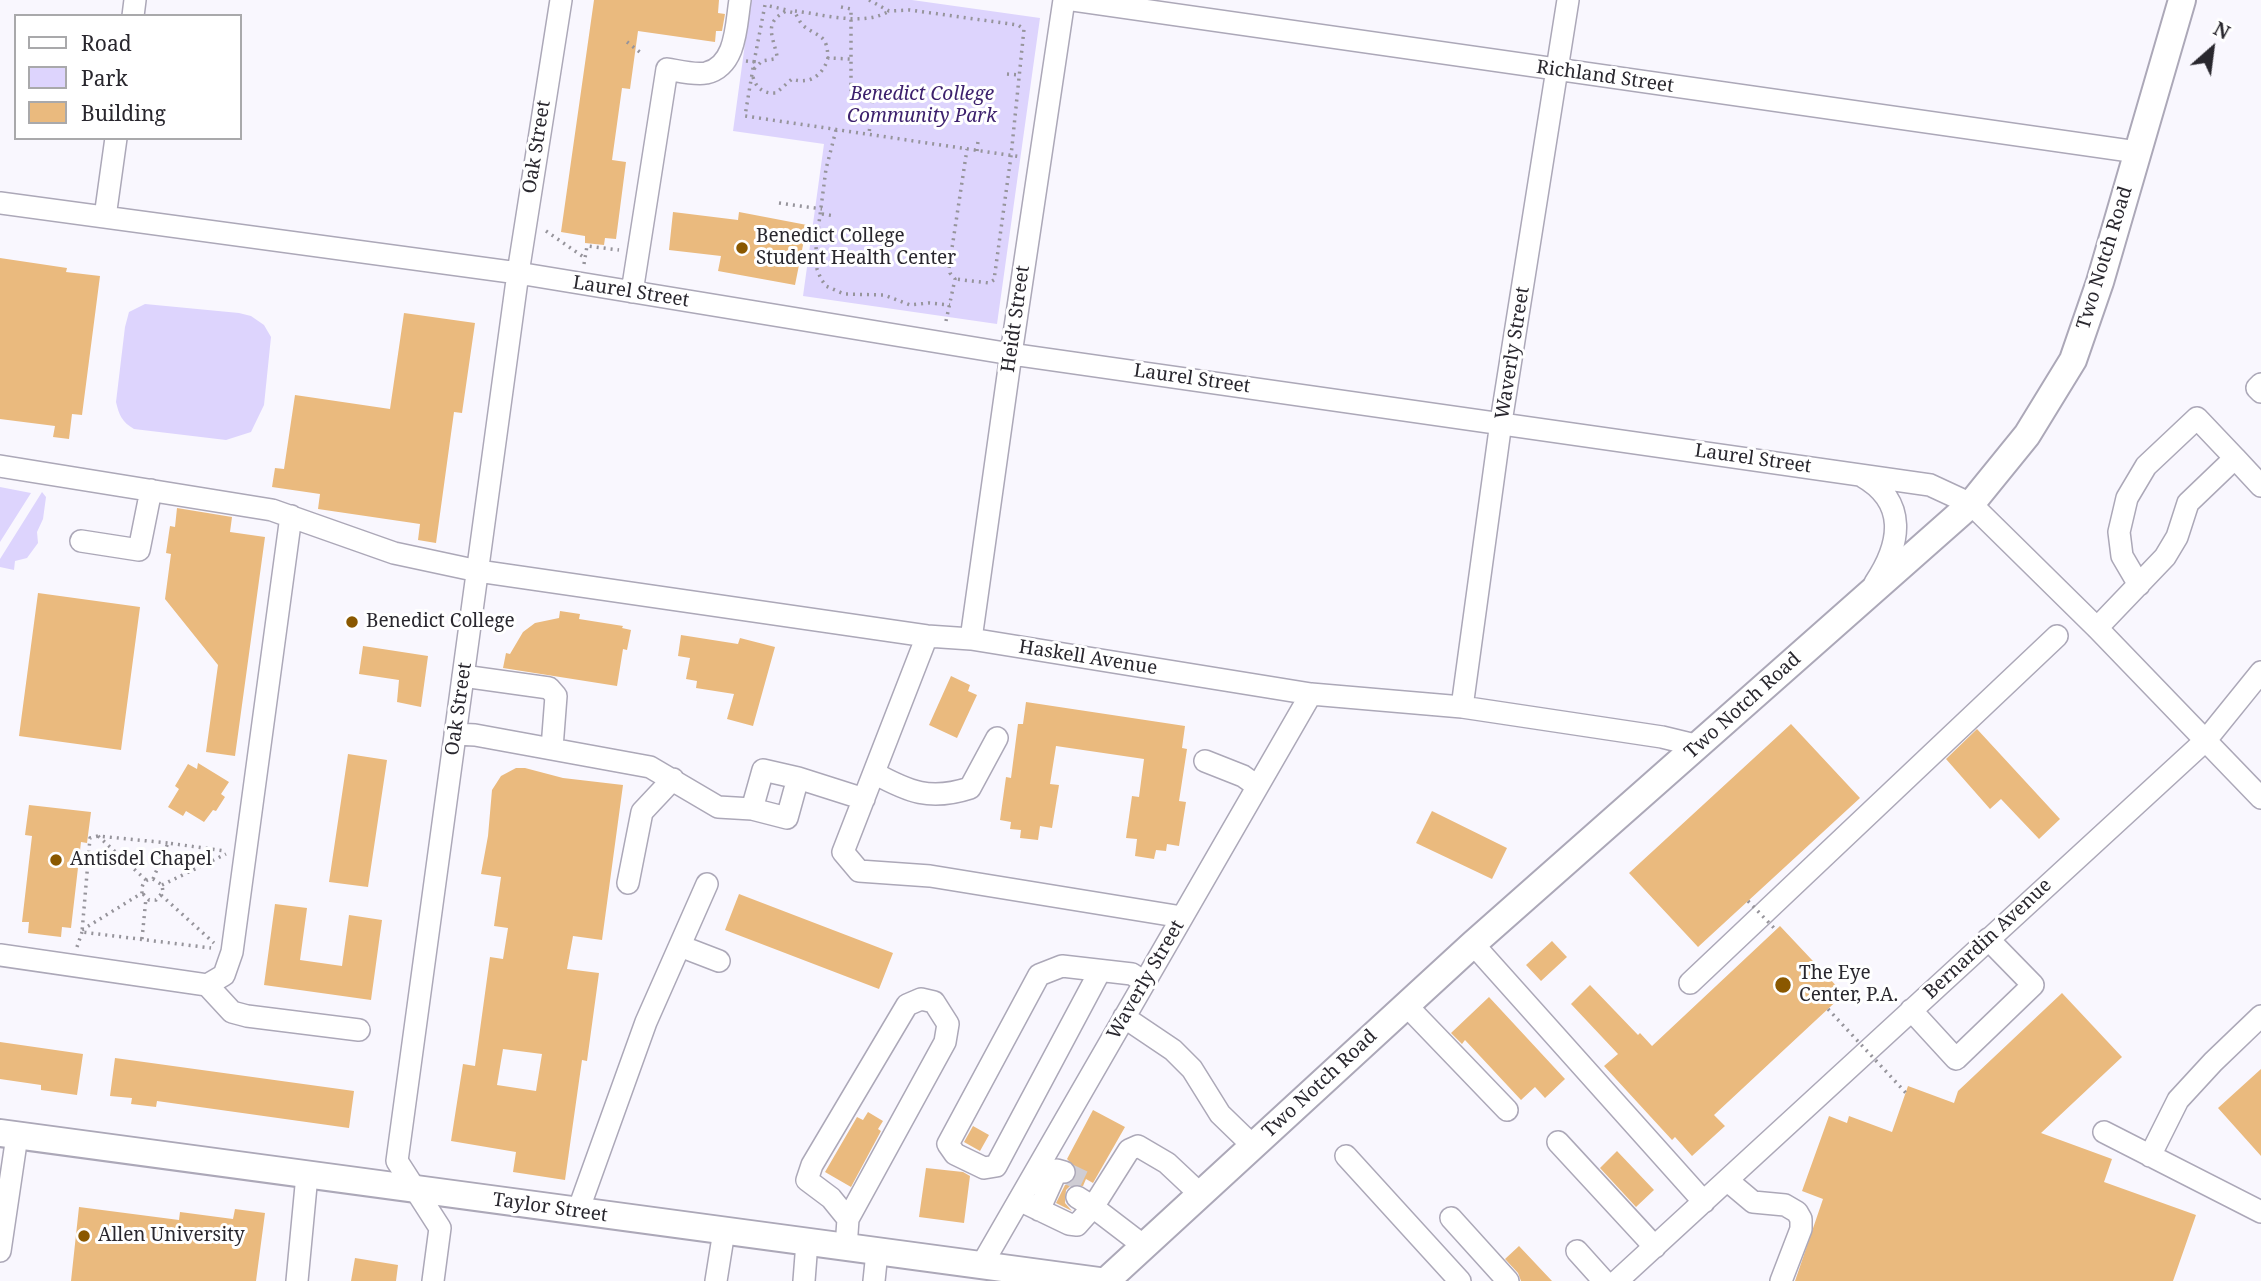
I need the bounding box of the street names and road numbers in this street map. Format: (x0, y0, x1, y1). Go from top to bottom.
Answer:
street label: Richland Street (1535, 56, 1675, 98)
street label: Oak Street (518, 99, 556, 195)
street label: Two Notch Road (2072, 184, 2138, 332)
street label: Heidt Street (997, 264, 1035, 374)
street label: Laurel Street (571, 272, 691, 312)
street label: Waverly Street (1491, 285, 1535, 421)
street label: Laurel Street (1132, 360, 1252, 398)
street label: Laurel Street (1693, 440, 1813, 478)
street label: Haskell Avenue (1017, 636, 1159, 680)
street label: Two Notch Road (1680, 648, 1806, 764)
street label: Oak Street (441, 661, 477, 757)
street label: Bernardin Avenue (1919, 874, 2057, 1004)
street label: Waverly Street (1103, 916, 1189, 1044)
street label: Two Notch Road (1258, 1025, 1382, 1143)
street label: Taylor Street (491, 1189, 609, 1227)

